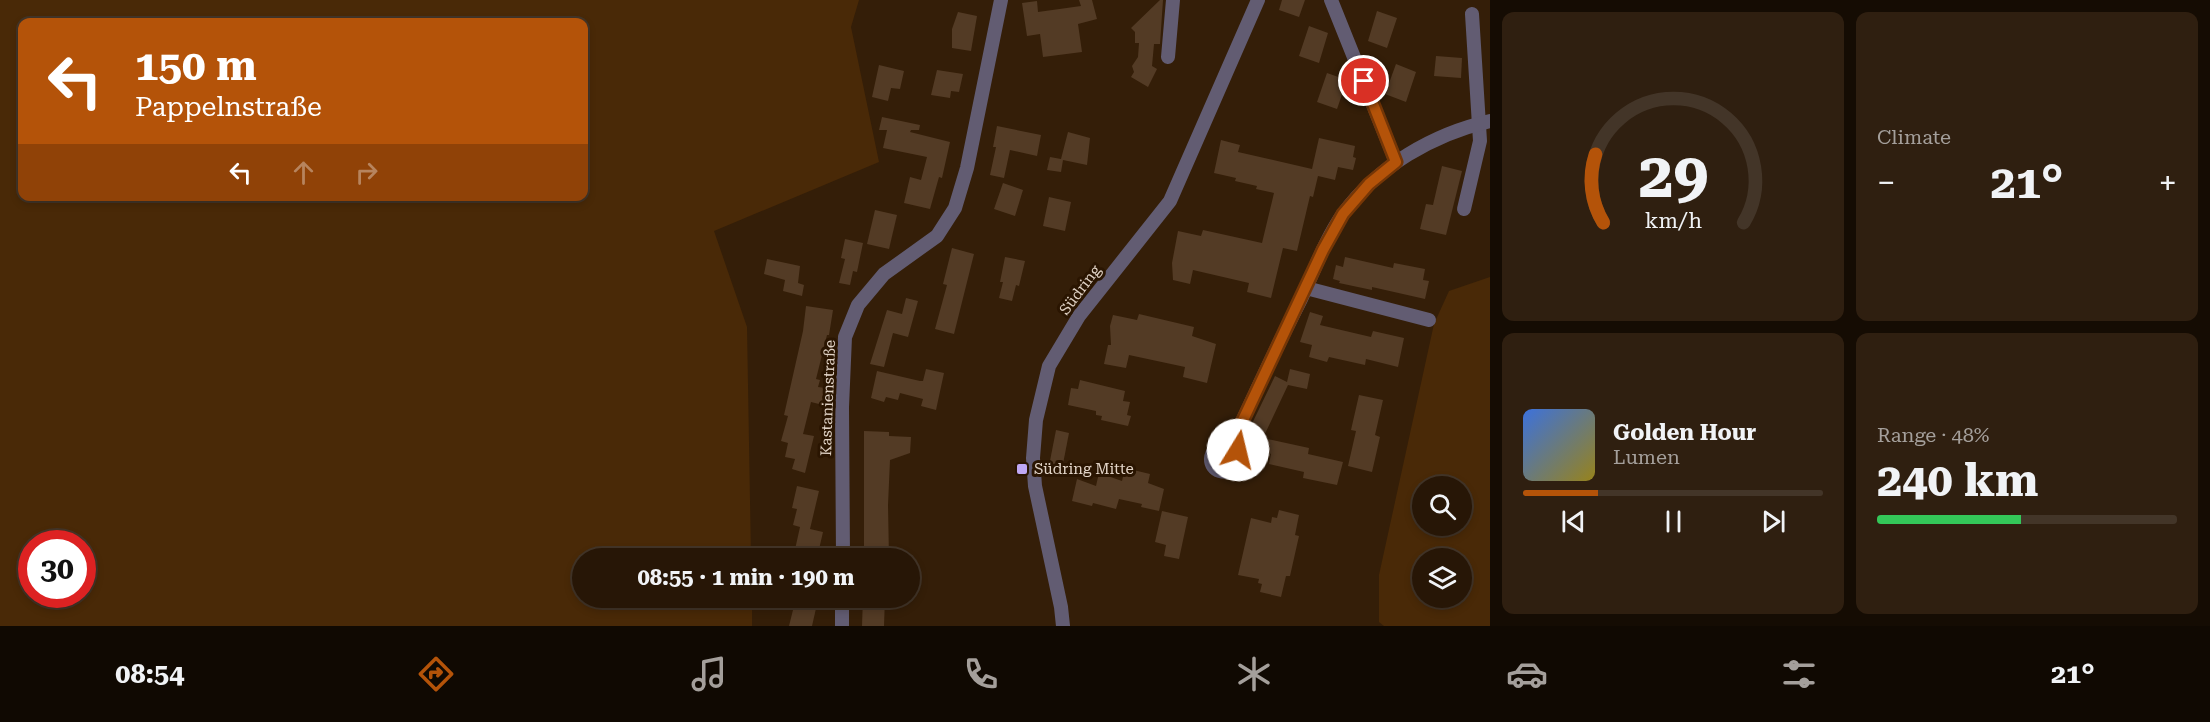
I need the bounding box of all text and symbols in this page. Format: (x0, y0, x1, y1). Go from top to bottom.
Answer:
text: 150 m (135, 41, 257, 90)
icon: left (36, 42, 114, 120)
pin (1338, 55, 1389, 106)
icon: arrive (1347, 64, 1380, 97)
text: Pappelnstraße (135, 91, 322, 123)
text: Climate (1877, 125, 1951, 149)
text: 29 (1638, 139, 1708, 212)
icon: left (224, 156, 257, 189)
icon: ahead (287, 156, 320, 189)
icon: right (350, 156, 383, 189)
text: 21° (1991, 156, 2063, 209)
text: − (1877, 163, 1895, 202)
text: + (2159, 163, 2177, 202)
text: km/h (1644, 209, 1702, 234)
street label: Südring (1056, 261, 1105, 318)
street label: Kastanienstraße (817, 340, 839, 456)
position arrow (1206, 418, 1270, 482)
text: Golden Hour (1613, 420, 1756, 445)
text: Range · 48% (1877, 423, 1989, 447)
text: Lumen (1613, 445, 1680, 469)
text: 240 km (1877, 454, 2038, 507)
place label: Südring Mitte (1034, 460, 1134, 478)
marker: Südring Mitte (1015, 462, 1029, 476)
map controls (1412, 476, 1472, 608)
button: search (1412, 476, 1472, 536)
icon: previous (1557, 505, 1590, 538)
icon: pause (1657, 505, 1690, 538)
icon: next (1757, 505, 1790, 538)
speed limit sign: 30 (18, 530, 96, 608)
button: layers (1412, 548, 1472, 608)
text: 08:55 · 1 min · 190 m (637, 565, 855, 590)
icon: directions (415, 653, 457, 695)
icon: music (688, 653, 730, 695)
icon: phone (960, 653, 1002, 695)
icon: climate (1233, 653, 1275, 695)
icon: car (1506, 653, 1548, 695)
icon: filters (1778, 653, 1820, 695)
text: 08:54 (115, 658, 184, 690)
text: 21° (2051, 658, 2095, 690)

